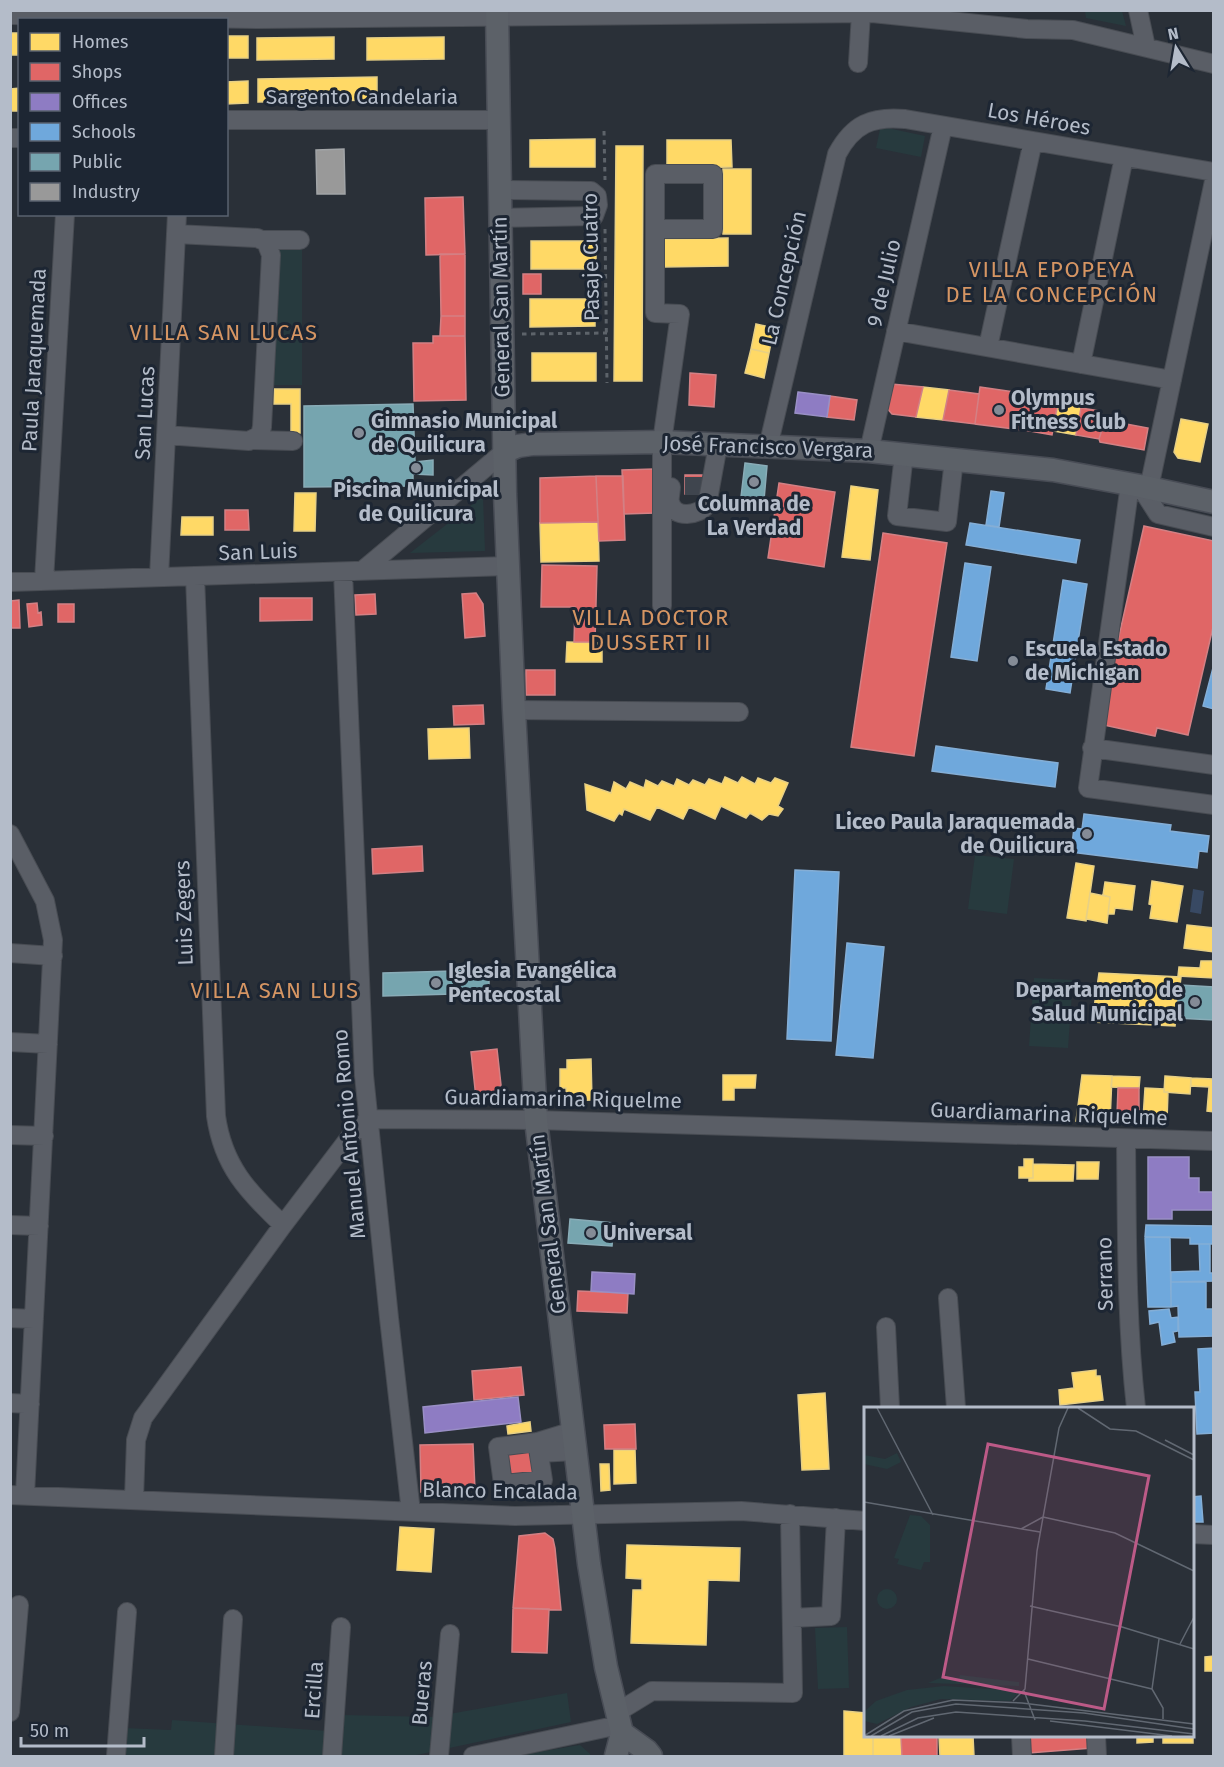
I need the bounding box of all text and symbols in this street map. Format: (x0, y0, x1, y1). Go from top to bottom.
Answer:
legend (18, 18, 228, 216)
north arrow (1146, 18, 1206, 78)
text: N (1166, 23, 1180, 44)
text: Homes (72, 31, 128, 53)
text: Shops (72, 61, 122, 83)
street label: Sargento Candelaria (266, 84, 458, 110)
text: Offices (72, 91, 127, 113)
street label: Los Héroes (985, 97, 1093, 141)
text: Schools (72, 121, 136, 143)
text: Public (72, 151, 122, 173)
text: Industry (72, 181, 140, 203)
street label: Pasaje Cuatro (577, 193, 605, 321)
street label: La Concepción (756, 208, 812, 348)
street label: General San Martín (486, 216, 516, 398)
street label: 9 de Julio (861, 237, 907, 329)
district label: VILLA EPOPEYA DE LA CONCEPCIÓN (945, 256, 1159, 308)
street label: Paula Jaraquemada (16, 267, 52, 453)
district label: VILLA SAN LUCAS (130, 319, 318, 346)
street label: San Lucas (130, 365, 160, 461)
place label: Olympus Fitness Club (1011, 385, 1126, 435)
marker: Olympus Fitness Club (992, 403, 1006, 417)
place label: Gimnasio Municipal de Quilicura (371, 408, 558, 458)
marker: Gimnasio Municipal de Quilicura (352, 426, 366, 440)
street label: José Francisco Vergara (662, 430, 874, 464)
marker: Piscina Municipal de Quilicura (409, 461, 423, 475)
marker: Columna de La Verdad (747, 475, 761, 489)
place label: Piscina Municipal de Quilicura (333, 477, 500, 527)
place label: Columna de La Verdad (698, 491, 811, 541)
street label: San Luis (218, 538, 298, 566)
district label: VILLA DOCTOR DUSSERT II (572, 604, 730, 656)
place label: Escuela Estado de Michigan (1025, 636, 1167, 686)
marker: Escuela Estado de Michigan (1006, 654, 1020, 668)
place label: Liceo Paula Jaraquemada de Quilicura (835, 809, 1075, 859)
marker: Liceo Paula Jaraquemada de Quilicura (1080, 827, 1094, 841)
street label: Luis Zegers (169, 860, 199, 966)
place label: Iglesia Evangélica Pentecostal (448, 958, 617, 1008)
marker: Iglesia Evangélica Pentecostal (429, 976, 443, 990)
district label: VILLA SAN LUIS (191, 977, 359, 1004)
place label: Departamento de Salud Municipal (1016, 977, 1184, 1027)
marker: Departamento de Salud Municipal (1188, 995, 1202, 1009)
street label: Manuel Antonio Romo (327, 1028, 371, 1240)
street label: Guardiamarina Riquelme (444, 1084, 682, 1114)
street label: Guardiamarina Riquelme (930, 1097, 1168, 1131)
street label: General San Martín (524, 1133, 572, 1315)
place label: Universal (603, 1220, 693, 1246)
marker: Universal (584, 1226, 598, 1240)
street label: Serrano (1091, 1237, 1119, 1311)
inset map (864, 1407, 1194, 1737)
street label: Blanco Encalada (422, 1477, 578, 1505)
street label: Bueras (406, 1659, 438, 1726)
street label: Ercilla (299, 1660, 329, 1720)
scale bar (21, 1710, 144, 1748)
text: 50 m (30, 1720, 69, 1742)

